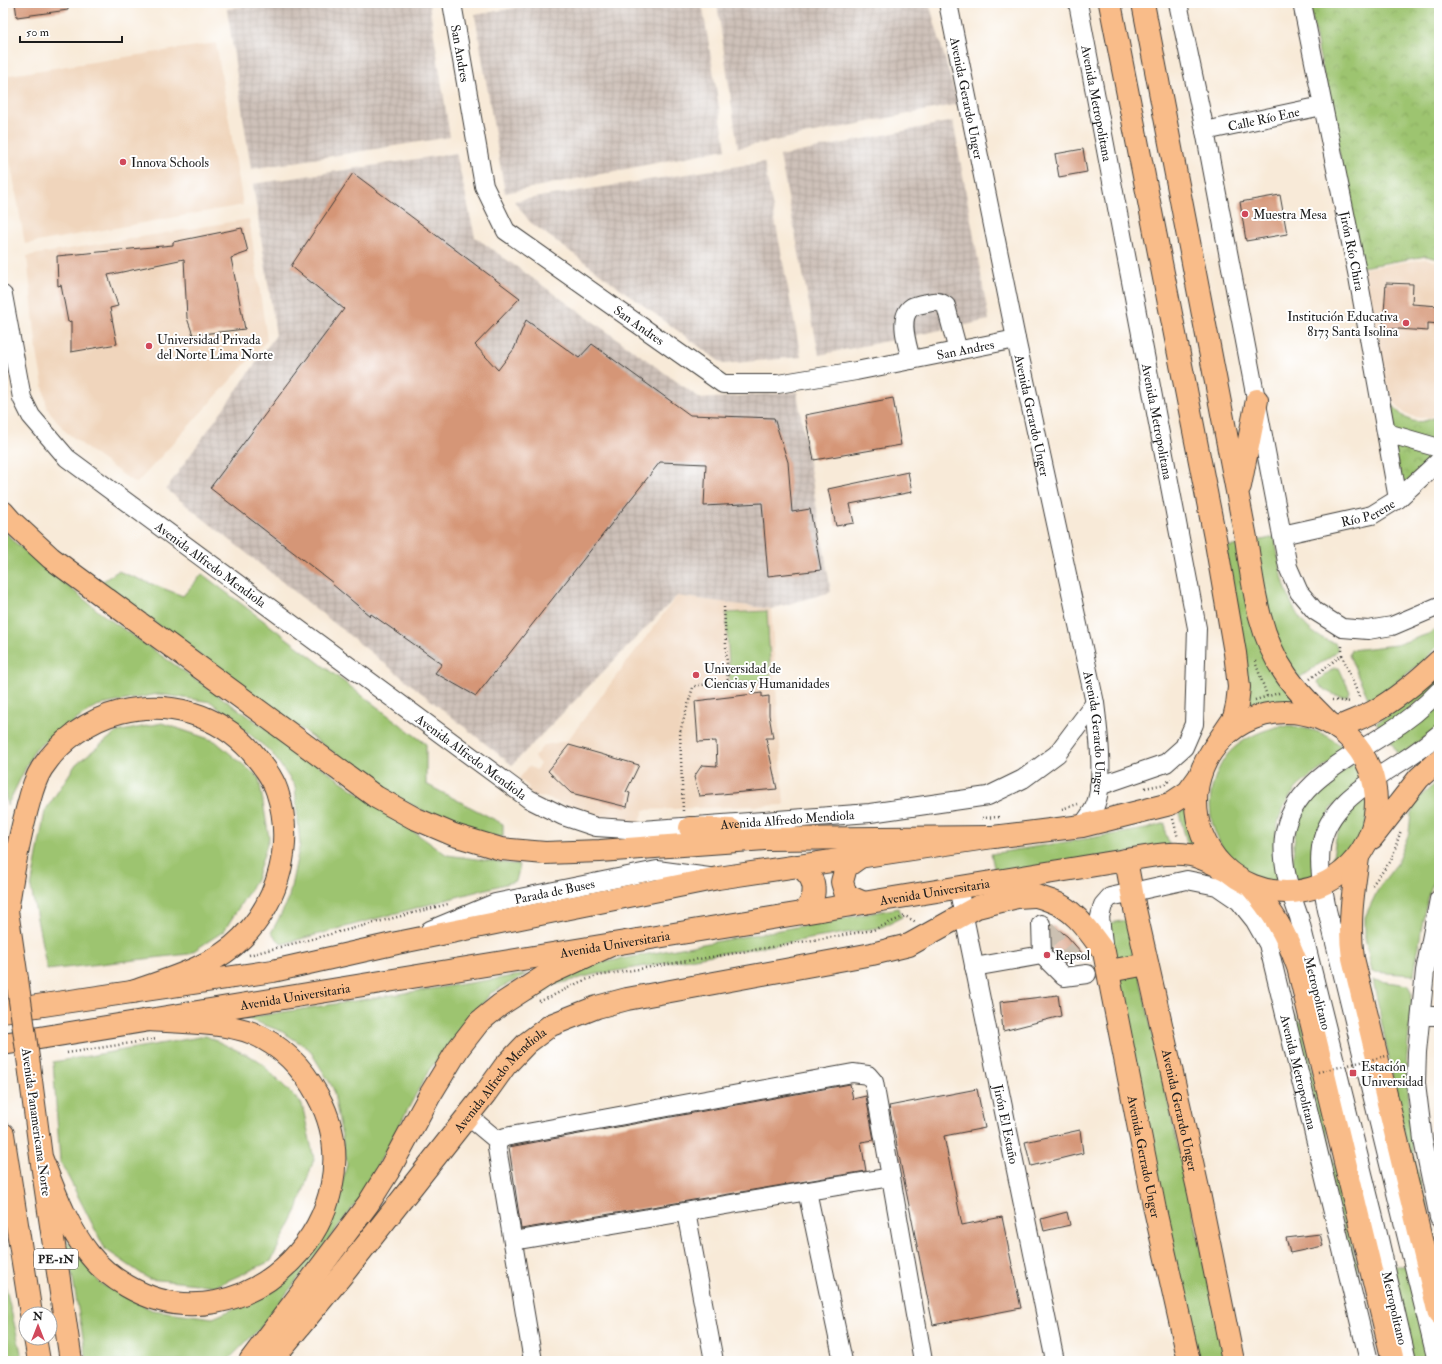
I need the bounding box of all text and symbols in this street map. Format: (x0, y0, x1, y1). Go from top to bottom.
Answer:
scale bar (20, 18, 122, 44)
street label: San Andres (447, 23, 473, 84)
text: 50 m (26, 25, 50, 40)
street label: Avenida Gerardo Unger (946, 35, 986, 161)
street label: Avenida Metropolitana (1077, 43, 1115, 163)
street label: Calle Río Ene (1227, 104, 1302, 135)
place label: Innova Schools (131, 155, 209, 171)
marker: Innova Schools (118, 157, 128, 167)
place label: Muestra Mesa (1253, 207, 1327, 223)
marker: Muestra Mesa (1240, 209, 1250, 219)
street label: Jirón Río Chira (1336, 209, 1367, 293)
street label: San Andres (610, 303, 668, 349)
place label: Institución Educativa 8173 Santa Isolina (1287, 309, 1399, 340)
marker: Institución Educativa 8173 Santa Isolina (1401, 318, 1411, 328)
place label: Universidad Privada del Norte Lima Norte (157, 332, 273, 363)
street label: San Andres (936, 336, 996, 364)
marker: Universidad Privada del Norte Lima Norte (144, 341, 154, 351)
street label: Avenida Gerardo Unger (1010, 352, 1053, 478)
street label: Avenida Metropolitana (1138, 361, 1176, 482)
street label: Río Perene (1340, 496, 1399, 531)
street label: Avenida Alfredo Mendiola (151, 518, 270, 612)
place label: Universidad de Ciencias y Humanidades (704, 661, 830, 693)
street label: Avenida Gerardo Unger (1079, 669, 1107, 796)
marker: Universidad de Ciencias y Humanidades (691, 670, 701, 680)
street label: Avenida Alfredo Mendiola (411, 711, 530, 804)
street label: Avenida Alfredo Mendiola (719, 807, 856, 833)
street label: Avenida Universitaria (878, 875, 992, 909)
street label: Parada de Buses (513, 876, 597, 908)
street label: Avenida Universitaria (558, 928, 672, 962)
place label: Repsol (1055, 948, 1091, 965)
marker: Repsol (1042, 950, 1052, 960)
street label: Metropolitano (1299, 955, 1334, 1032)
street label: Avenida Universitaria (238, 980, 352, 1014)
street label: Avenida Metropolitana (1276, 1012, 1320, 1132)
street label: Avenida Alfredo Mendiola (450, 1024, 550, 1137)
street label: Avenida Panamericana Norte (18, 1046, 54, 1198)
street label: Avenida Gerardo Unger (1158, 1047, 1201, 1173)
place label: Estación Universidad (1361, 1059, 1424, 1090)
marker: Estación Universidad (1348, 1068, 1358, 1078)
street label: Jirón El Estaño (989, 1082, 1021, 1166)
street label: Avenida Gerrado Unger (1123, 1093, 1164, 1220)
road number: PE-1N (34, 1249, 78, 1269)
street label: Metropolitano (1377, 1270, 1410, 1347)
north arrow (18, 1306, 58, 1346)
text: N (32, 1310, 44, 1323)

